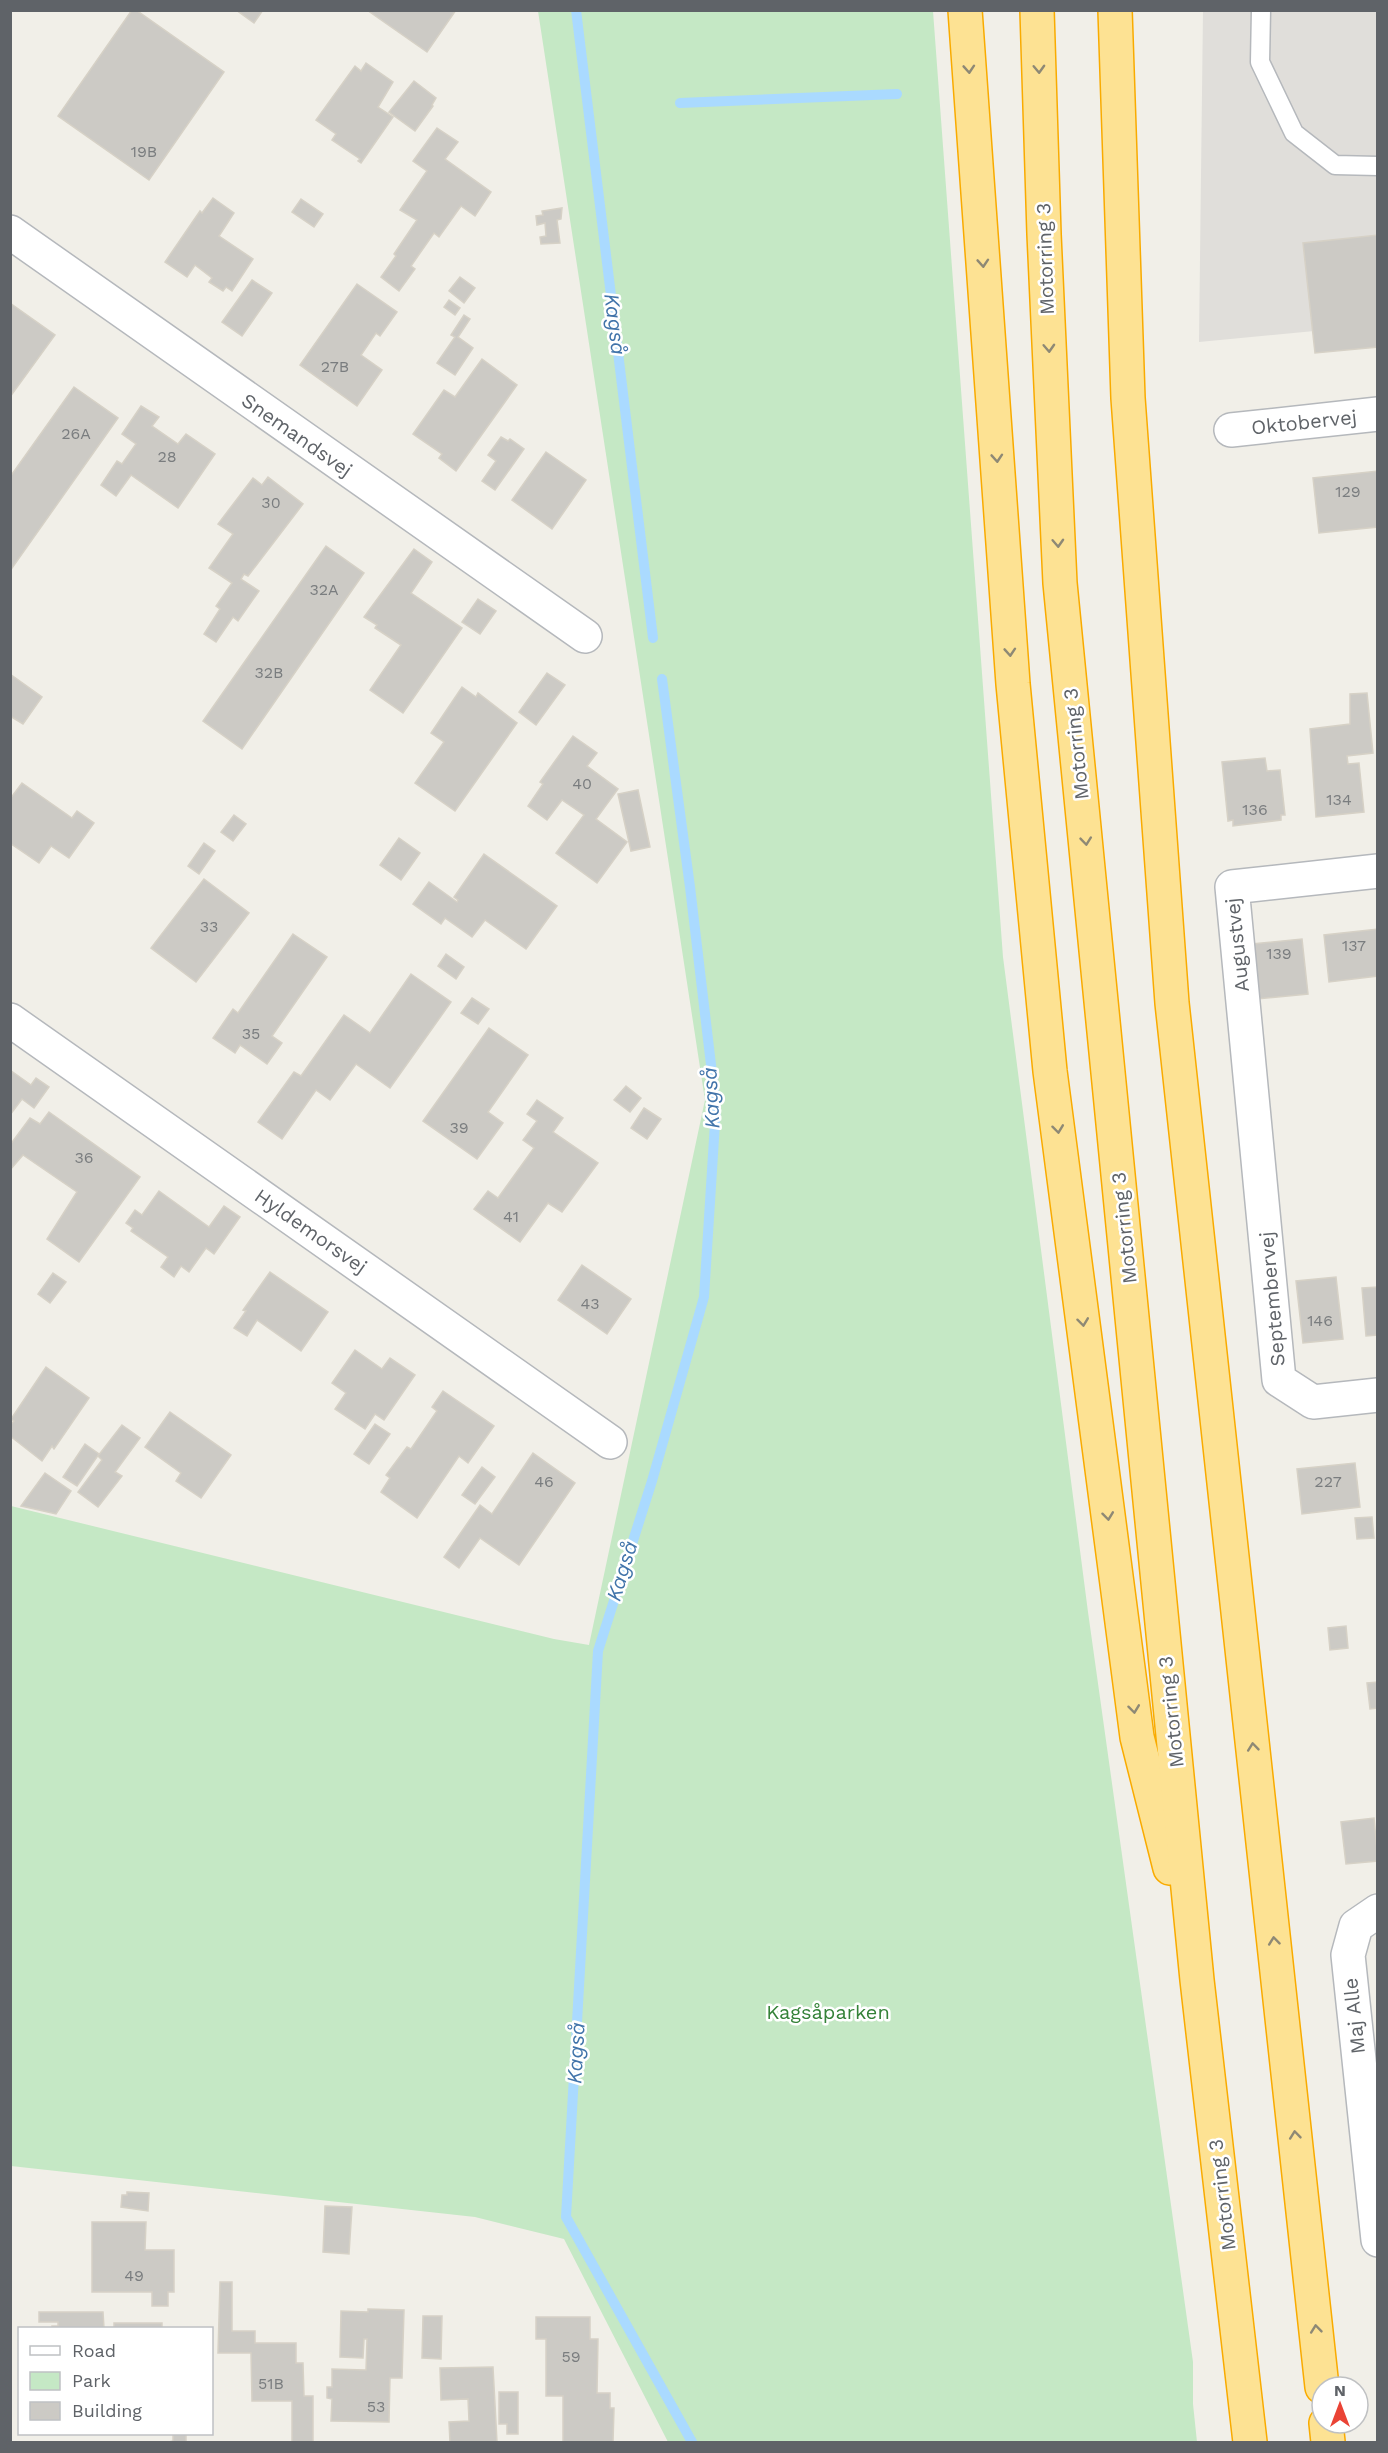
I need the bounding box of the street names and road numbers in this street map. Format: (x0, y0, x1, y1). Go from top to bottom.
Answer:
street label: Motorring 3 (1031, 202, 1059, 316)
street label: Snemandsvej (237, 388, 357, 482)
street label: Oktobervej (1250, 405, 1358, 439)
street label: Motorring 3 (1058, 687, 1094, 801)
street label: Augustvej (1220, 897, 1254, 993)
street label: Motorring 3 (1106, 1171, 1142, 1285)
street label: Hyldemorsvej (250, 1183, 372, 1279)
street label: Septembervej (1254, 1231, 1290, 1367)
street label: Motorring 3 (1153, 1655, 1189, 1769)
street label: Maj Alle (1338, 1977, 1370, 2055)
street label: Motorring 3 (1203, 2138, 1241, 2252)

